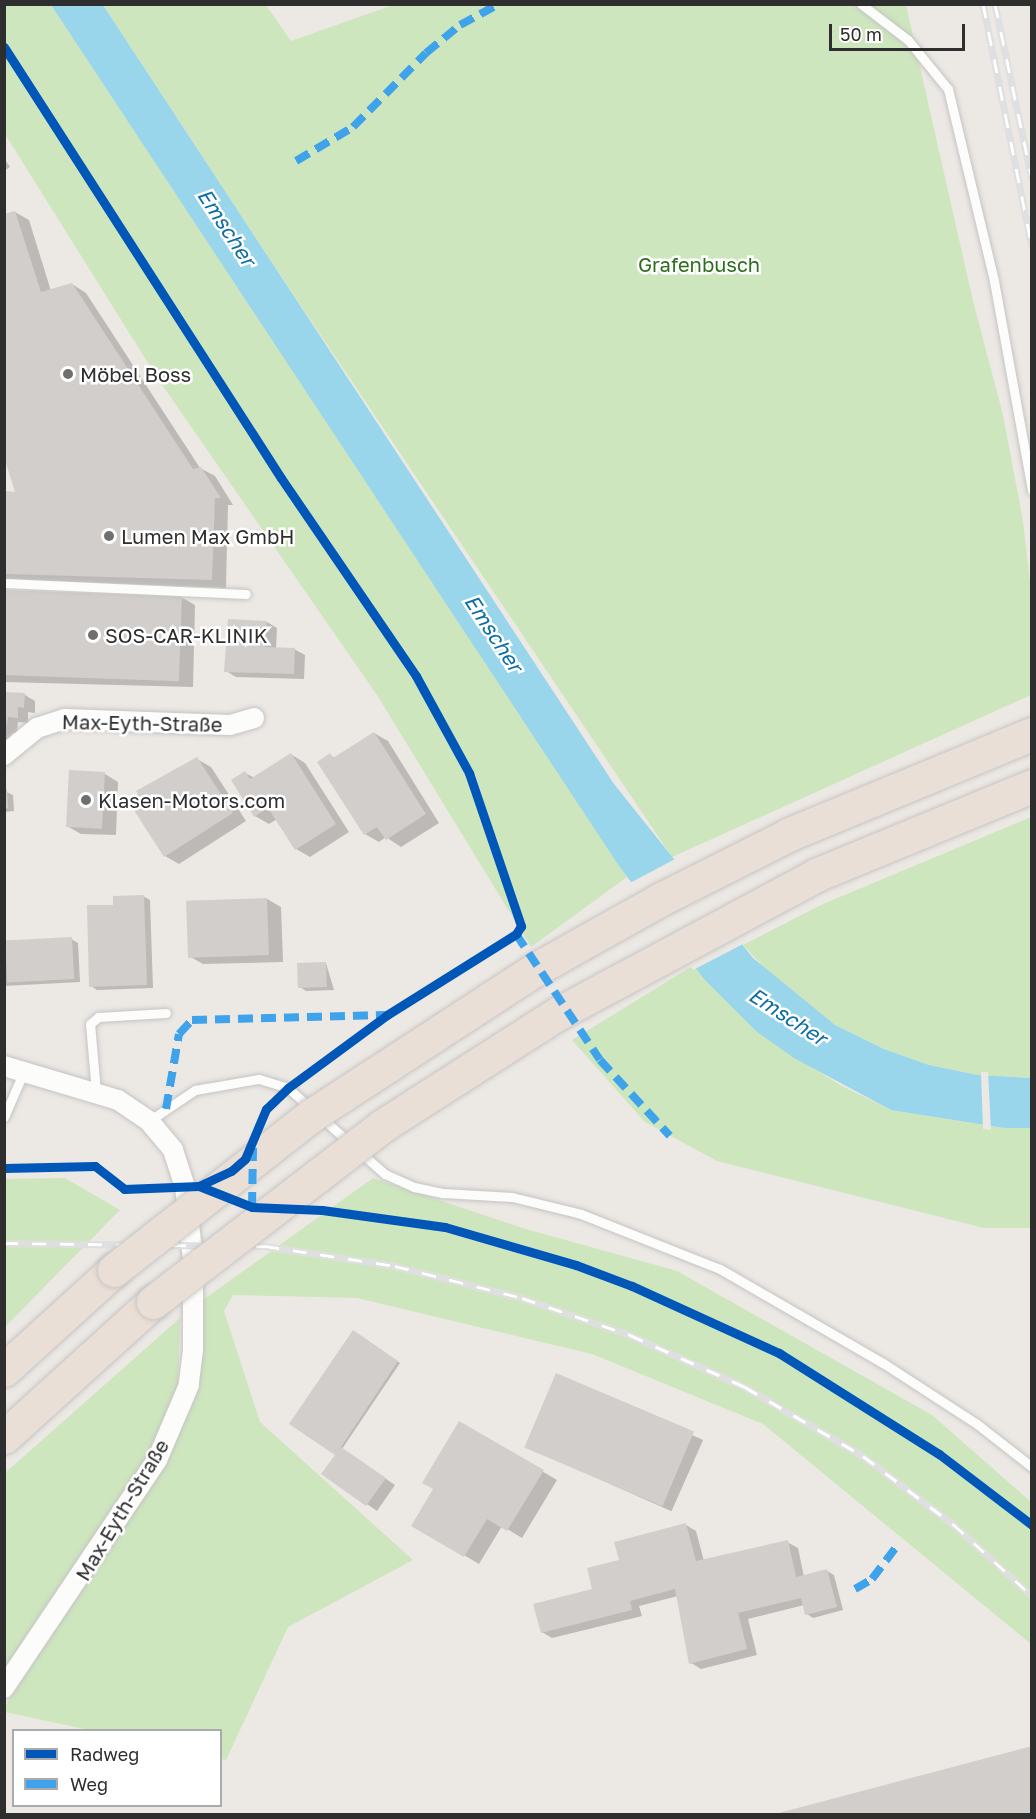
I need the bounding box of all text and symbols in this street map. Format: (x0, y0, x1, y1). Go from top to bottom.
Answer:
scale bar (832, 12, 968, 50)
text: 50 m (840, 23, 882, 45)
water label: Emscher (193, 184, 261, 270)
park label: Grafenbusch (638, 252, 760, 276)
place label: Möbel Boss (80, 362, 191, 386)
marker: Möbel Boss (61, 367, 75, 381)
place label: Lumen Max GmbH (121, 524, 294, 548)
marker: Lumen Max GmbH (102, 529, 116, 543)
water label: Emscher (460, 590, 528, 676)
place label: SOS-CAR-KLINIK (105, 623, 268, 647)
marker: SOS-CAR-KLINIK (86, 628, 100, 642)
street label: Max-Eyth-Straße (62, 710, 222, 736)
place label: Klasen-Motors.com (98, 788, 285, 812)
marker: Klasen-Motors.com (79, 793, 93, 807)
water label: Emscher (745, 982, 831, 1050)
street label: Max-Eyth-Straße (70, 1435, 174, 1585)
legend (12, 1729, 222, 1807)
text: Radweg (70, 1743, 139, 1765)
text: Weg (70, 1773, 108, 1795)

